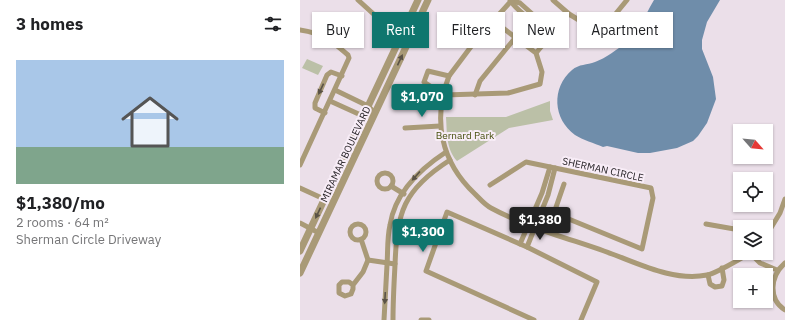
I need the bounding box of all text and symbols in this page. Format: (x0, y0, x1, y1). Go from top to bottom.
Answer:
chip: Buy (312, 12, 364, 48)
chip: Rent (372, 12, 429, 48)
chip: Filters (437, 12, 505, 48)
chip: New (513, 12, 569, 48)
chip: Apartment (577, 12, 673, 48)
text: 3 homes (16, 13, 83, 35)
icon: filters (262, 13, 284, 35)
one-way arrow (397, 54, 403, 66)
one-way arrow (318, 83, 324, 95)
pin: $1,070 (389, 84, 455, 118)
icon: home (114, 86, 186, 158)
text: $1,070 (400, 88, 444, 105)
street label: MIRAMAR BOULEVARD (317, 104, 374, 204)
north arrow (733, 124, 773, 164)
map controls (733, 124, 773, 308)
park label: Bernard Park (436, 129, 495, 142)
street label: SHERMAN CIRCLE (561, 155, 645, 184)
one-way arrow (411, 171, 421, 181)
button: locate (733, 172, 773, 212)
text: $1,380/mo (16, 192, 105, 214)
one-way arrow (315, 207, 321, 218)
pin: $1,380 (507, 207, 573, 241)
text: $1,380 (518, 211, 562, 228)
text: 2 rooms · 64 m² (16, 214, 109, 231)
pin: $1,300 (390, 219, 456, 253)
button: layers (733, 220, 773, 260)
text: $1,300 (401, 223, 445, 240)
text: Sherman Circle Driveway (16, 231, 161, 248)
button: + (733, 268, 773, 308)
one-way arrow (382, 292, 389, 304)

